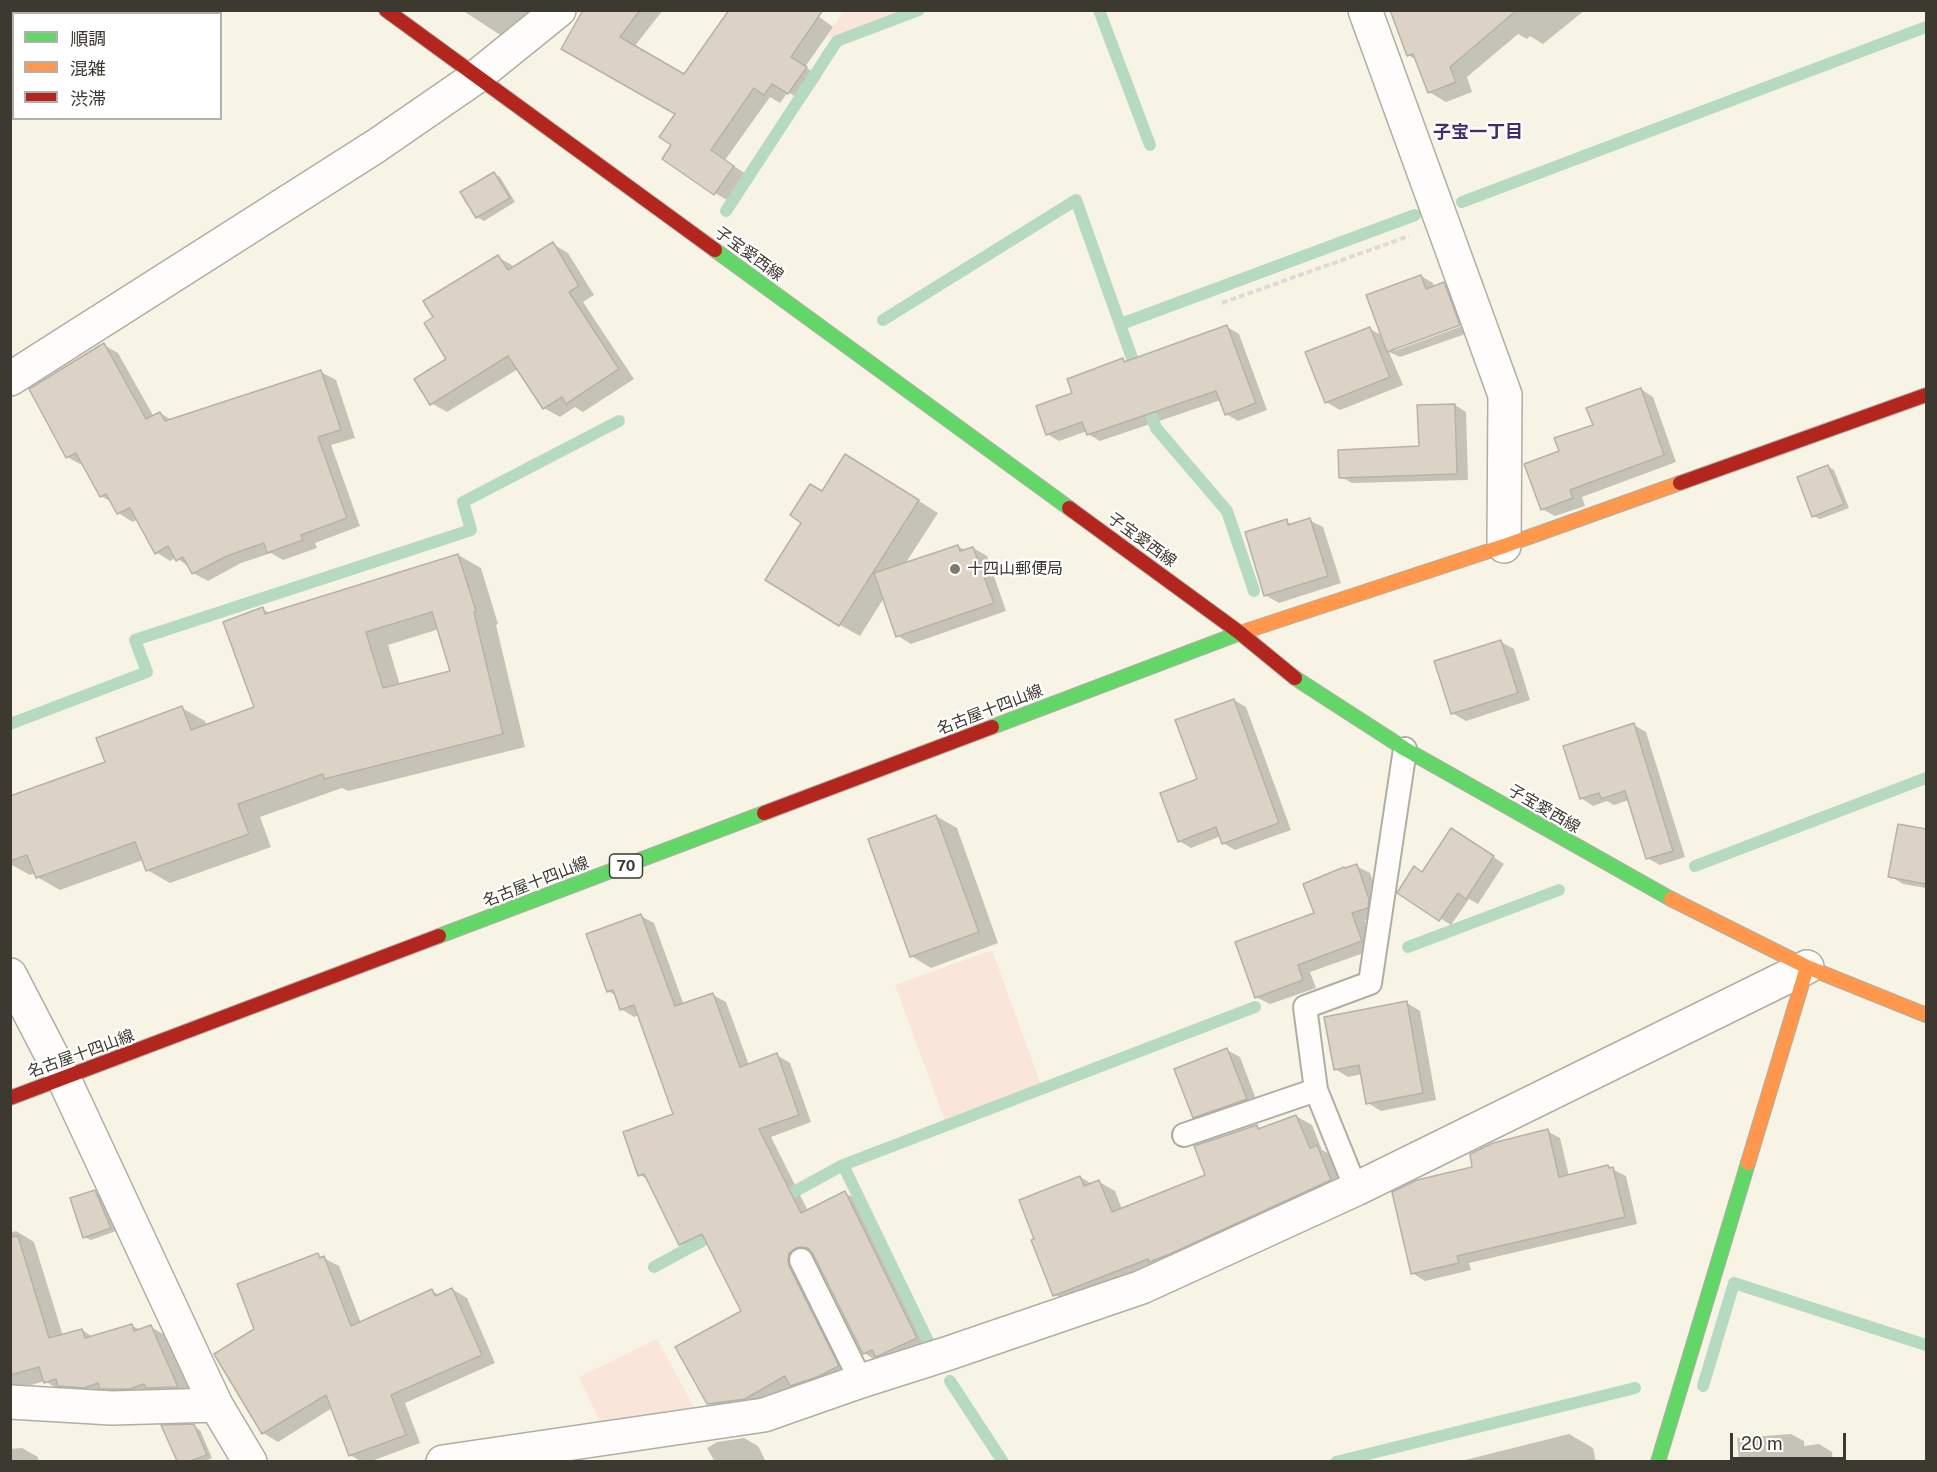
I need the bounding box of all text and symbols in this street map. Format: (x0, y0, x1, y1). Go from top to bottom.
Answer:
legend (12, 12, 222, 120)
text: 順調 (70, 28, 106, 49)
text: 混雑 (70, 58, 106, 79)
text: 渋滞 (70, 88, 106, 109)
district label: 子宝一丁目 (1433, 121, 1523, 143)
street label: 子宝愛西線 (711, 223, 787, 285)
street label: 子宝愛西線 (1104, 509, 1180, 571)
place label: 十四山郵便局 (967, 559, 1063, 579)
marker: 十四山郵便局 (948, 562, 962, 576)
street label: 名古屋十四山線 (934, 681, 1046, 739)
street label: 子宝愛西線 (1505, 781, 1583, 837)
street label: 名古屋十四山線 (480, 853, 592, 911)
road number: 70 (610, 854, 642, 878)
street label: 名古屋十四山線 (25, 1026, 137, 1082)
scale bar (1733, 1421, 1848, 1459)
text: 20 m (1741, 1433, 1783, 1454)

